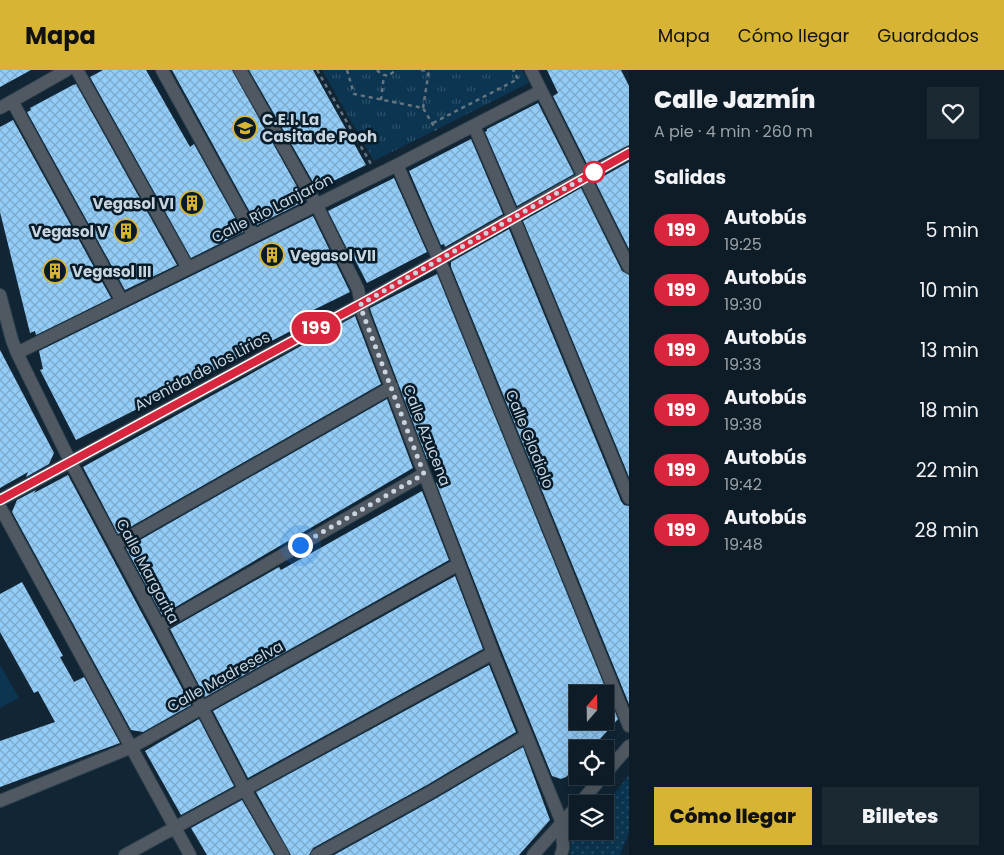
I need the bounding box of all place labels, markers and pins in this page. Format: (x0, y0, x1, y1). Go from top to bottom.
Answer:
place label: C.E.I. La Casita de Pooh (262, 109, 377, 147)
school or university icon: C.E.I. La Casita de Pooh (232, 115, 258, 141)
unlabelled marker (583, 161, 605, 183)
building icon: Vegasol VI (179, 190, 205, 216)
place label: Vegasol VI (93, 193, 174, 214)
building icon: Vegasol V (113, 218, 139, 244)
place label: Vegasol V (31, 221, 108, 242)
building icon: Vegasol VII (259, 242, 285, 268)
place label: Vegasol VII (290, 245, 376, 266)
building icon: Vegasol III (42, 258, 68, 284)
place label: Vegasol III (72, 261, 151, 282)

